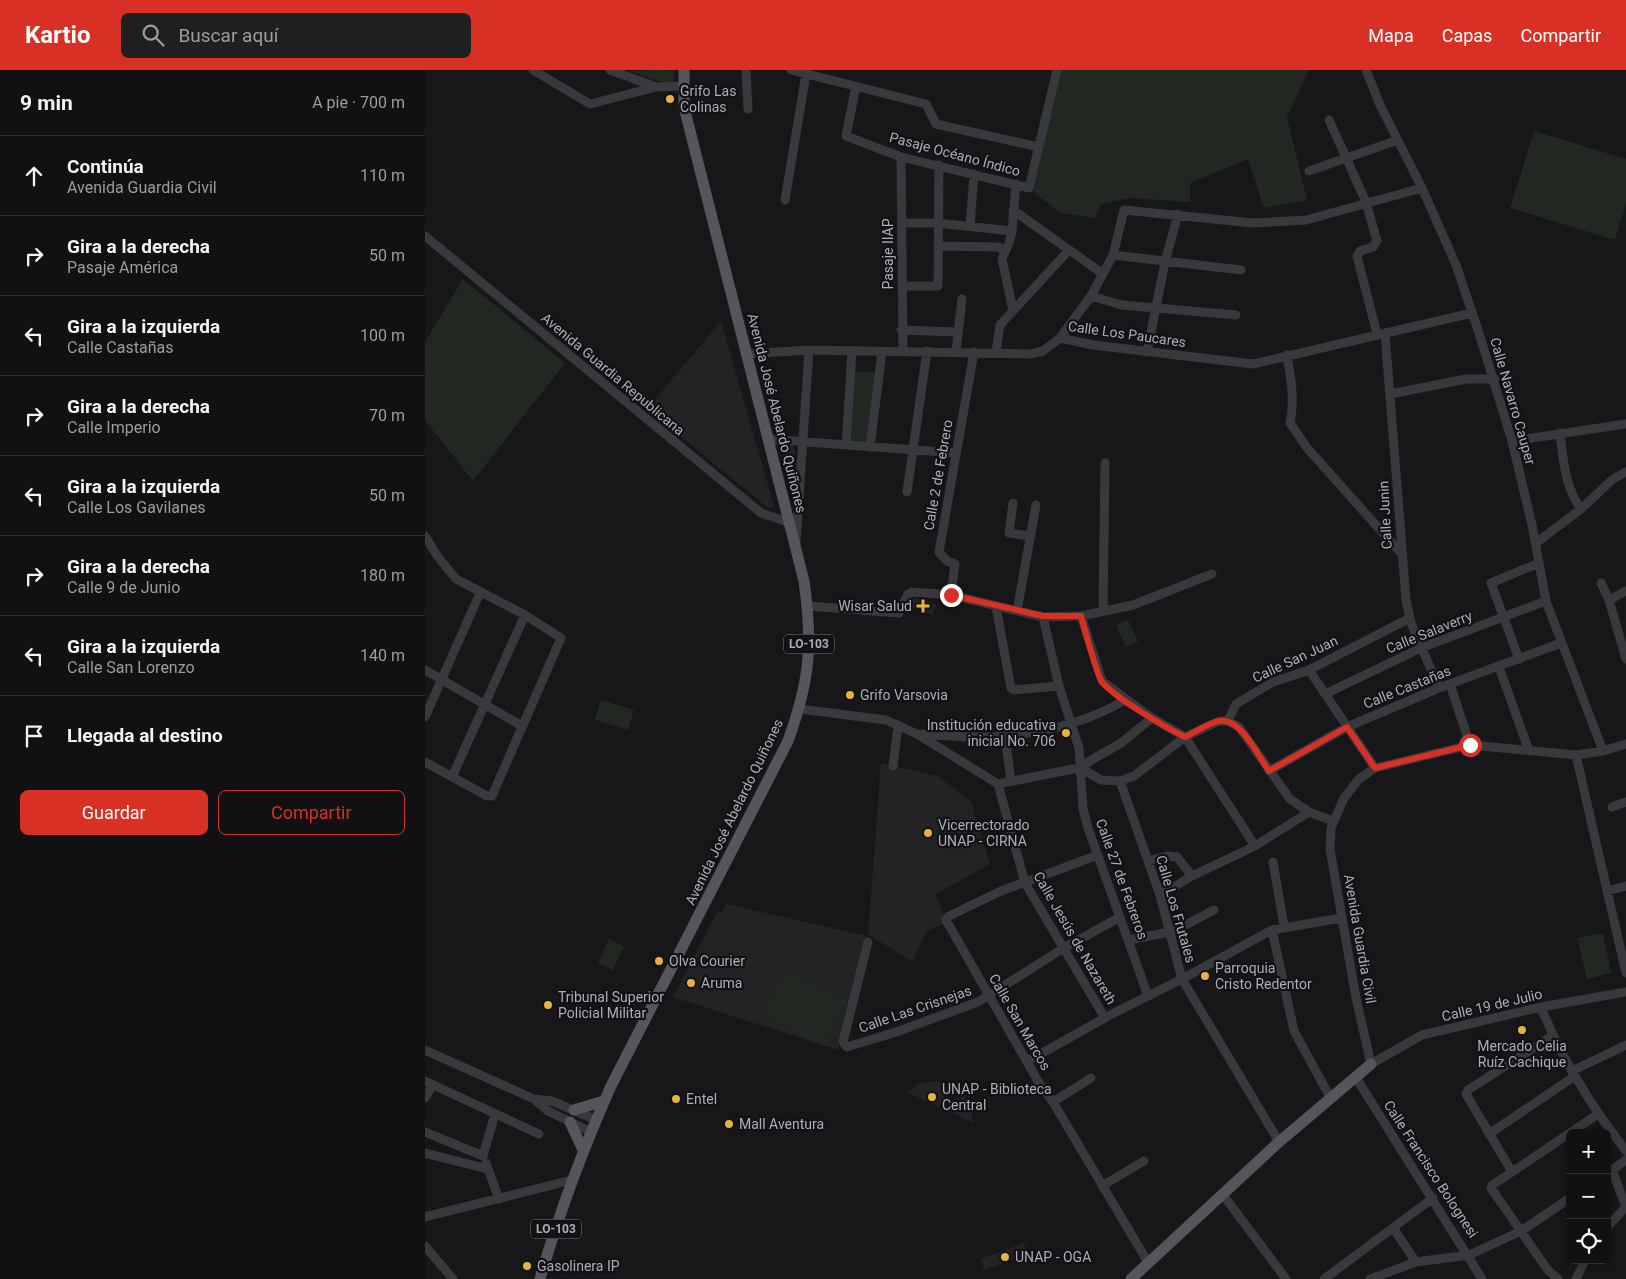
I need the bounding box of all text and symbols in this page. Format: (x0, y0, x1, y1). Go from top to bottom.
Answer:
search box (121, 13, 471, 58)
text: Kartio (25, 21, 91, 49)
icon: search (139, 21, 167, 49)
text: Buscar aquí (179, 24, 278, 47)
text: Mapa (1368, 25, 1414, 46)
text: Capas (1442, 25, 1492, 46)
text: Compartir (1520, 25, 1601, 46)
place label: Grifo Las Colinas (680, 83, 736, 115)
text: 9 min (20, 91, 73, 115)
text: A pie · 700 m (312, 93, 405, 112)
marker: Grifo Las Colinas (664, 93, 676, 105)
street label: Pasaje Océano Índico (888, 128, 1022, 179)
text: Continúa (67, 155, 144, 178)
icon: ahead (20, 162, 48, 190)
text: 110 m (360, 166, 405, 185)
text: Avenida Guardia Civil (67, 178, 217, 197)
street label: Pasaje IIAP (880, 218, 896, 290)
text: Gira a la derecha (67, 235, 210, 258)
icon: right (20, 242, 48, 270)
text: 50 m (369, 246, 405, 265)
text: Pasaje América (67, 258, 178, 277)
street label: Avenida Guardia Republicana (538, 310, 688, 438)
street label: Avenida José Abelardo Quiñones (744, 312, 810, 514)
text: Gira a la izquierda (67, 315, 220, 338)
street label: Calle Los Paucares (1067, 318, 1187, 350)
icon: left (20, 322, 48, 350)
text: 100 m (360, 326, 405, 345)
street label: Calle Navarro Cauper (1487, 336, 1539, 467)
text: Calle Castañas (67, 338, 173, 357)
text: Gira a la derecha (67, 395, 210, 418)
icon: right (20, 402, 48, 430)
text: 70 m (369, 406, 405, 425)
text: Calle Imperio (67, 418, 161, 437)
street label: Calle 2 de Febrero (920, 418, 956, 532)
text: Gira a la izquierda (67, 475, 220, 498)
street label: Calle Junin (1375, 480, 1395, 550)
icon: left (20, 482, 48, 510)
text: 50 m (369, 486, 405, 505)
text: Calle Los Gavilanes (67, 498, 206, 517)
text: Gira a la derecha (67, 555, 210, 578)
icon: right (20, 562, 48, 590)
text: 180 m (360, 566, 405, 585)
text: Calle 9 de Junio (67, 578, 180, 597)
route end (940, 584, 963, 607)
place label: Wisar Salud (838, 598, 912, 614)
marker: Wisar Salud (916, 599, 930, 613)
street label: Calle Salaverry (1384, 607, 1475, 657)
street label: Calle San Juan (1250, 632, 1340, 686)
road number: LO-103 (784, 634, 834, 654)
text: Gira a la izquierda (67, 635, 220, 658)
icon: left (20, 642, 48, 670)
text: 140 m (360, 646, 405, 665)
text: Calle San Lorenzo (67, 658, 195, 677)
street label: Calle Castañas (1361, 662, 1453, 712)
place label: Grifo Varsovia (860, 687, 948, 703)
marker: Grifo Varsovia (844, 689, 856, 701)
street label: Avenida José Abelardo Quiñones (682, 716, 786, 908)
place label: Institución educativa inicial No. 706 (927, 717, 1056, 749)
icon: arrive (20, 722, 48, 750)
text: Llegada al destino (67, 724, 223, 747)
marker: Institución educativa inicial No. 706 (1060, 727, 1072, 739)
route start (1459, 734, 1482, 757)
button: Guardar (20, 790, 208, 835)
button: Compartir (218, 790, 405, 835)
place label: Vicerrectorado UNAP - CIRNA (938, 817, 1030, 849)
street label: Calle 27 de Febreros (1093, 817, 1151, 941)
marker: Vicerrectorado UNAP - CIRNA (922, 827, 934, 839)
street label: Calle Los Frutales (1153, 853, 1199, 965)
street label: Calle Jesús de Nazareth (1030, 869, 1120, 1007)
street label: Avenida Guardia Civil (1341, 873, 1379, 1005)
place label: Olva Courier (669, 953, 745, 969)
marker: Olva Courier (653, 955, 665, 967)
place label: Parroquia Cristo Redentor (1215, 960, 1312, 992)
marker: Parroquia Cristo Redentor (1199, 970, 1211, 982)
street label: Calle San Marcos (986, 971, 1054, 1073)
place label: Aruma (701, 975, 743, 991)
marker: Aruma (685, 977, 697, 989)
street label: Calle Las Crisnejas (857, 982, 973, 1036)
street label: Calle 19 de Julio (1440, 986, 1544, 1024)
place label: Tribunal Superior Policial Militar (558, 989, 664, 1021)
marker: Tribunal Superior Policial Militar (542, 999, 554, 1011)
marker: Mercado Celia Ruíz Cachique (1516, 1024, 1528, 1036)
place label: Mercado Celia Ruíz Cachique (1477, 1038, 1567, 1070)
place label: UNAP - Biblioteca Central (942, 1081, 1052, 1113)
place label: Entel (686, 1091, 717, 1107)
marker: UNAP - Biblioteca Central (926, 1091, 938, 1103)
marker: Entel (670, 1093, 682, 1105)
street label: Calle Francisco Bolognesi (1381, 1097, 1481, 1241)
place label: Mall Aventura (739, 1116, 824, 1132)
marker: Mall Aventura (723, 1118, 735, 1130)
map controls (1566, 1129, 1611, 1264)
button: + (1566, 1129, 1611, 1174)
button: − (1566, 1174, 1611, 1219)
button: locate (1566, 1219, 1611, 1264)
road number: LO-103 (531, 1220, 581, 1238)
place label: UNAP - OGA (1015, 1249, 1091, 1265)
marker: UNAP - OGA (999, 1251, 1011, 1263)
place label: Gasolinera IP (537, 1258, 620, 1274)
marker: Gasolinera IP (521, 1260, 533, 1272)

